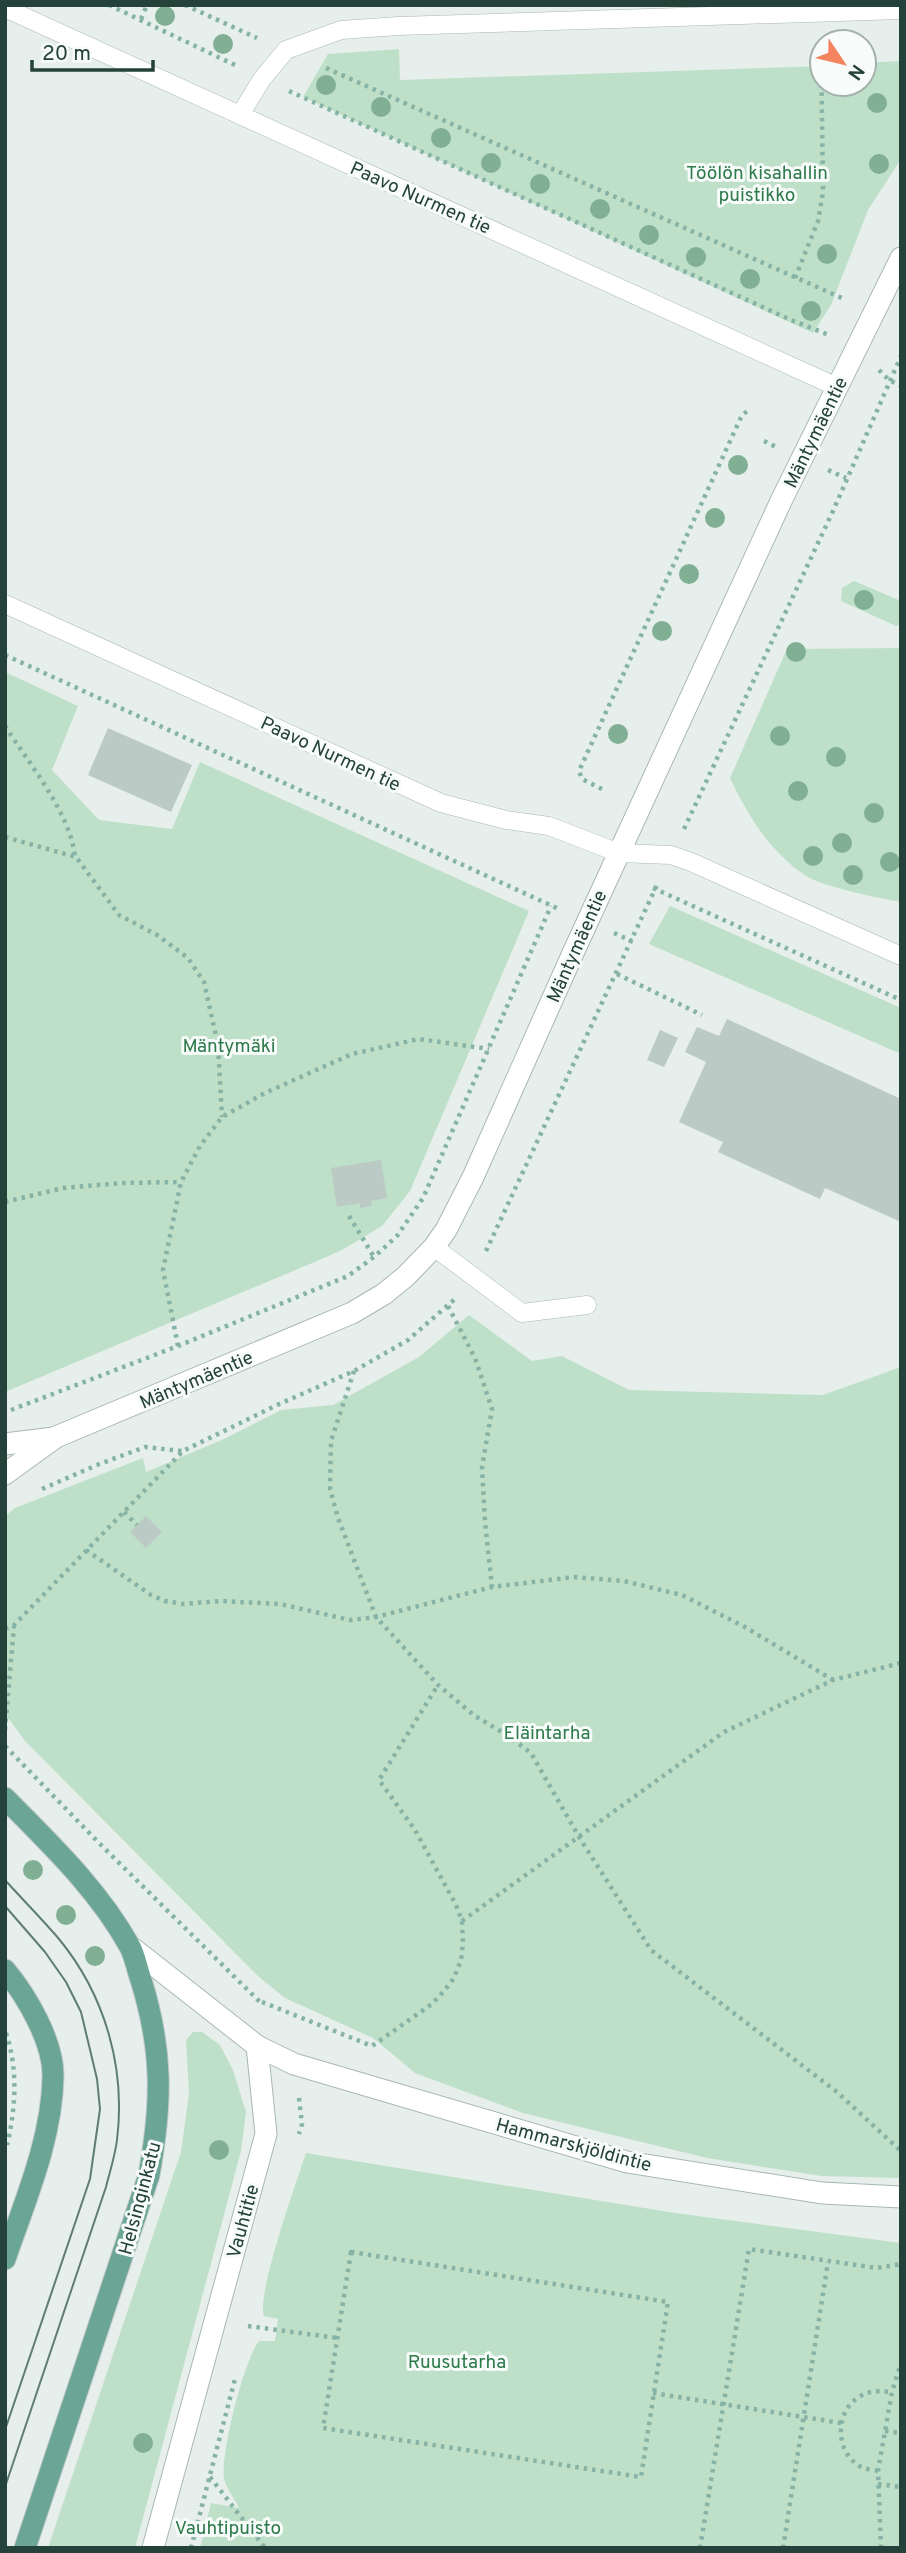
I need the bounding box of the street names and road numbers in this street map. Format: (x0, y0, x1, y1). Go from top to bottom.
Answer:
street label: Paavo Nurmen tie (346, 157, 494, 241)
street label: Mäntymäentie (779, 373, 854, 493)
street label: Paavo Nurmen tie (256, 712, 404, 798)
street label: Mäntymäentie (542, 887, 613, 1007)
street label: Mäntymäentie (136, 1346, 257, 1416)
street label: Hammarskjöldintie (493, 2114, 654, 2178)
street label: Helsinginkatu (114, 2139, 168, 2258)
street label: Vauhtitie (223, 2182, 265, 2261)

